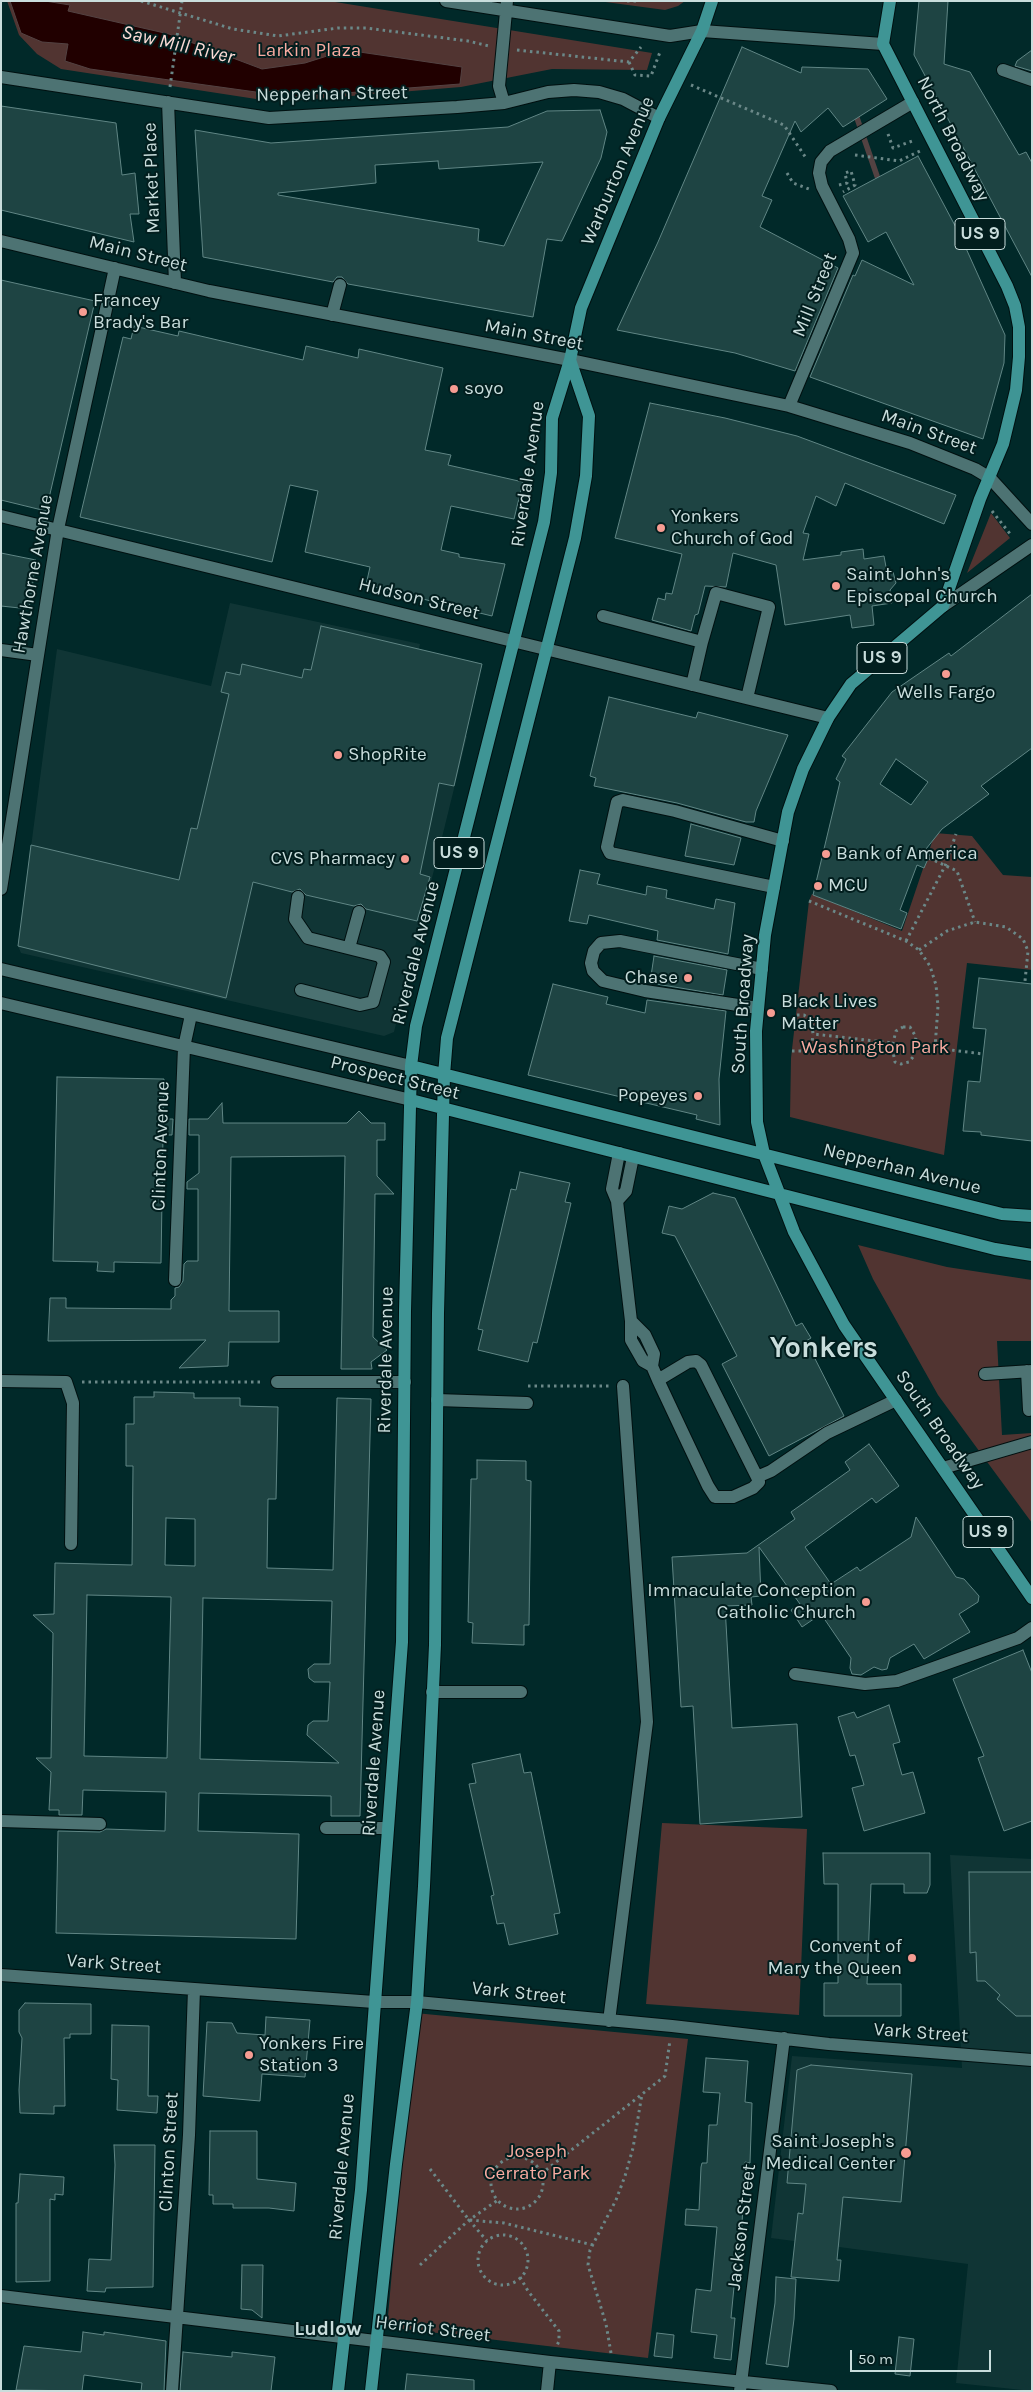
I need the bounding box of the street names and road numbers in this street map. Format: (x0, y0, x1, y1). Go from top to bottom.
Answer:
street label: North Broadway (912, 73, 994, 205)
street label: Nepperhan Street (256, 81, 408, 107)
street label: Warburton Avenue (576, 93, 660, 249)
street label: Market Place (139, 122, 165, 234)
road number: US 9 (955, 218, 1005, 250)
street label: Main Street (87, 231, 189, 277)
street label: Mill Street (788, 249, 842, 341)
street label: Main Street (483, 314, 585, 356)
street label: Riverdale Avenue (506, 399, 550, 549)
street label: Main Street (878, 404, 980, 460)
street label: Hawthorne Avenue (8, 493, 58, 655)
street label: Hudson Street (356, 573, 482, 625)
road number: US 9 (857, 642, 907, 674)
road number: US 9 (434, 838, 484, 868)
street label: Riverdale Avenue (387, 879, 445, 1027)
street label: South Broadway (727, 933, 759, 1075)
street label: Prospect Street (328, 1051, 462, 1105)
street label: Clinton Avenue (147, 1081, 175, 1211)
street label: Nepperhan Avenue (821, 1138, 983, 1200)
street label: Riverdale Avenue (373, 1286, 399, 1434)
street label: South Broadway (890, 1366, 990, 1494)
road number: US 9 (963, 1516, 1013, 1548)
street label: Riverdale Avenue (357, 1689, 391, 1837)
street label: Vark Street (66, 1949, 162, 1979)
street label: Vark Street (471, 1977, 567, 2009)
street label: Vark Street (873, 2018, 969, 2048)
street label: Clinton Street (154, 2092, 184, 2212)
street label: Riverdale Avenue (324, 2093, 360, 2241)
street label: Jackson Street (723, 2163, 761, 2291)
street label: Herriot Street (374, 2311, 492, 2347)

